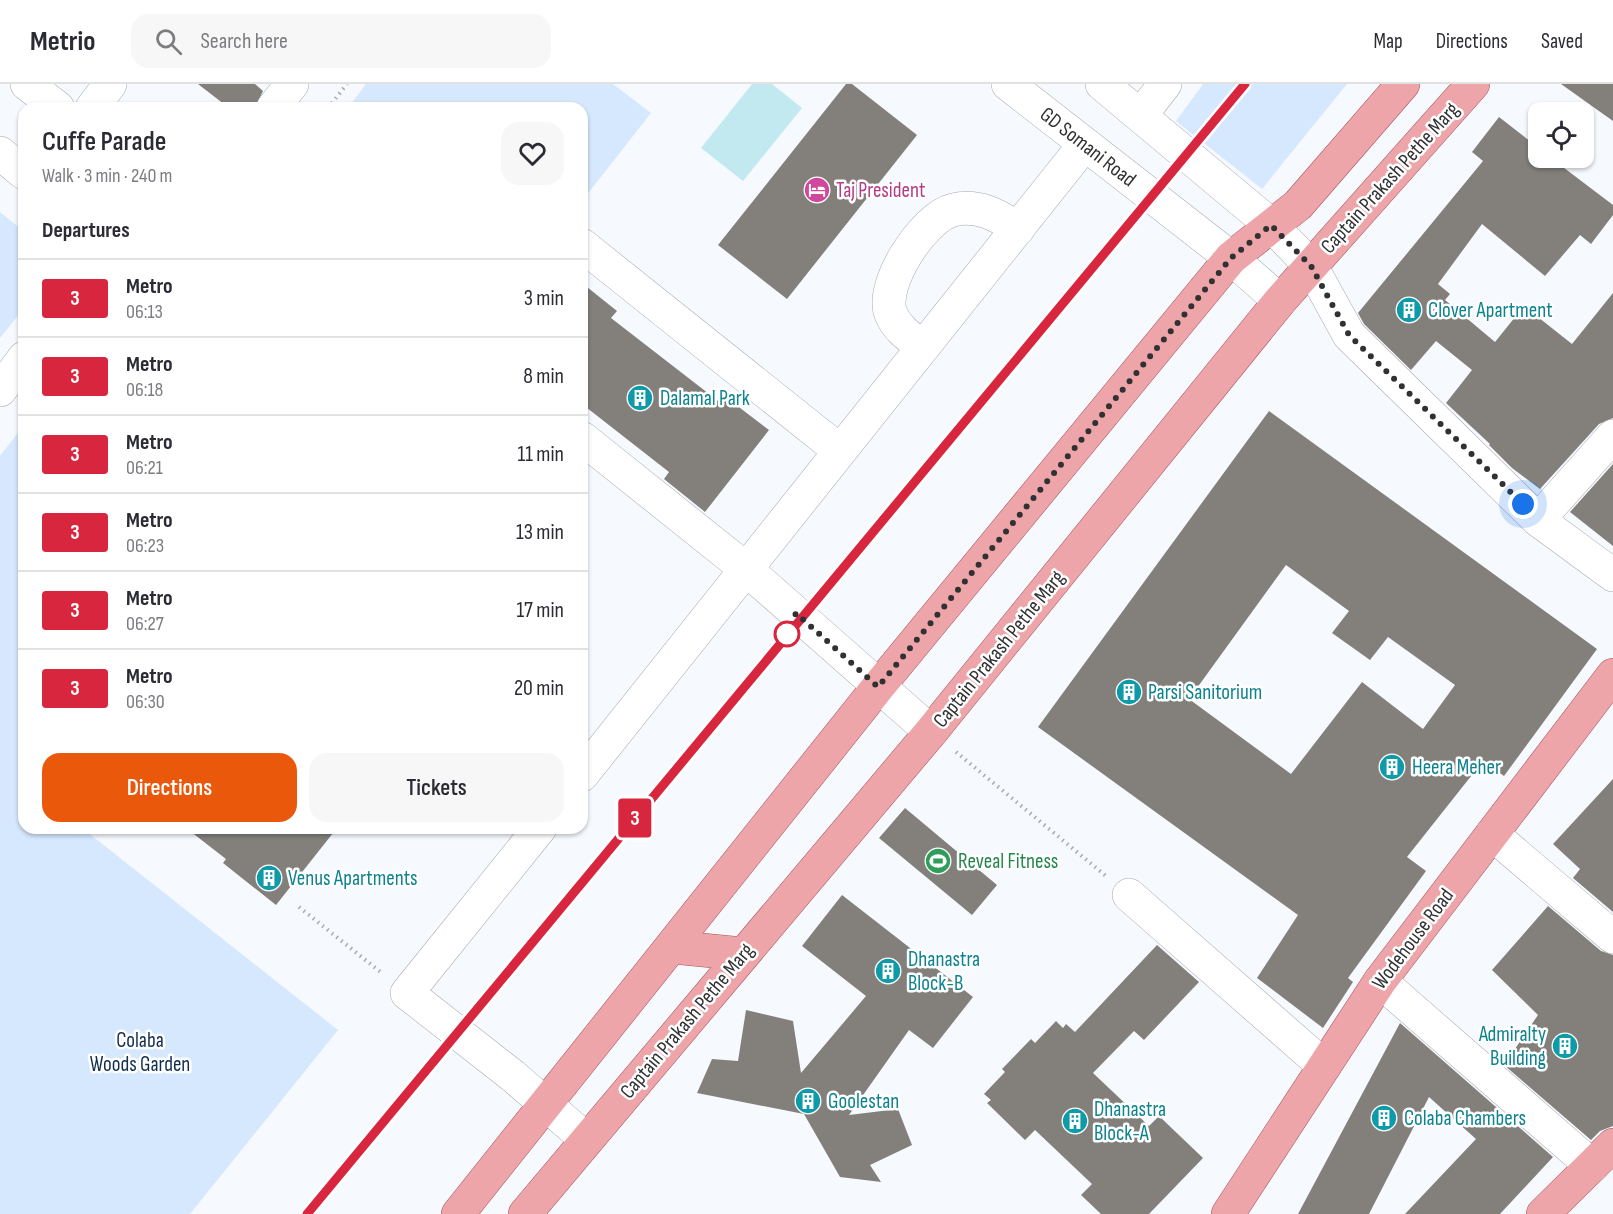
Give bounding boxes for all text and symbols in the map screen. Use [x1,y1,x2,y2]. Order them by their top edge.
search box [131,14,551,68]
text: Metrio [30,25,95,58]
icon: search [152,25,185,58]
text: Search here [200,28,288,55]
text: Map [1373,29,1403,54]
text: Directions [1436,29,1508,54]
text: Saved [1541,29,1583,54]
street label: Captain Prakash Pethe Marg [1316,97,1464,259]
street label: GD Somani Road [1035,102,1141,192]
map controls [1528,102,1594,168]
button: locate [1528,102,1594,168]
button: heart [501,122,564,185]
text: Cuffe Parade [42,125,166,158]
text: Walk · 3 min · 240 m [42,164,172,188]
hotel icon: Taj President [802,175,832,205]
place label: Taj President [836,178,926,203]
text: Departures [42,217,130,244]
text: Metro [126,273,173,300]
text: 3 min [524,285,564,312]
text: 3 [70,286,80,311]
building icon: Clover Apartment [1394,295,1424,325]
place label: Clover Apartment [1428,298,1553,323]
text: 06:13 [126,300,163,324]
text: Metro [126,351,173,378]
text: 8 min [523,363,564,390]
text: 3 [70,364,80,389]
text: 06:18 [126,378,163,402]
building icon: Dalamal Park [625,383,655,413]
place label: Dalamal Park [660,386,750,411]
text: Metro [126,429,173,456]
text: 11 min [517,441,564,468]
text: 3 [70,442,80,467]
text: 06:21 [126,456,163,480]
your location [1508,489,1538,519]
text: Metro [126,507,173,534]
text: 13 min [516,519,564,546]
text: 3 [70,520,80,545]
text: 06:23 [126,534,164,558]
street label: Captain Prakash Pethe Marg [928,565,1070,733]
text: Metro [126,585,173,612]
text: 17 min [516,597,564,624]
text: 3 [70,598,80,623]
text: 06:27 [126,612,164,636]
unlabelled marker [774,621,800,647]
text: Metro [126,663,173,690]
text: 20 min [514,675,564,702]
text: 3 [70,676,80,701]
building icon: Parsi Sanitorium [1114,677,1144,707]
place label: Parsi Sanitorium [1148,680,1262,705]
text: 06:30 [126,690,165,714]
building icon: Heera Meher [1377,752,1407,782]
button: Directions [42,753,297,822]
button: Tickets [309,753,564,822]
place label: Heera Meher [1412,755,1501,780]
line badge: 3 [616,798,654,838]
text: 3 [630,806,640,831]
sports icon: Reveal Fitness [923,846,953,876]
place label: Reveal Fitness [958,849,1058,874]
building icon: Venus Apartments [254,863,284,893]
place label: Venus Apartments [288,866,418,891]
street label: Wodehouse Road [1367,884,1459,994]
street label: Captain Prakash Pethe Marg [615,938,759,1104]
place label: Dhanastra Block-B [908,947,980,996]
building icon: Dhanastra Block-B [873,956,903,986]
place label: Admiralty Building [1478,1022,1546,1071]
park label: Colaba Woods Garden [90,1028,190,1077]
building icon: Admiralty Building [1550,1031,1580,1061]
building icon: Goolestan [793,1086,823,1116]
place label: Goolestan [828,1089,899,1114]
place label: Dhanastra Block-A [1094,1097,1166,1146]
building icon: Colaba Chambers [1369,1103,1399,1133]
building icon: Dhanastra Block-A [1060,1106,1090,1136]
place label: Colaba Chambers [1404,1106,1526,1131]

